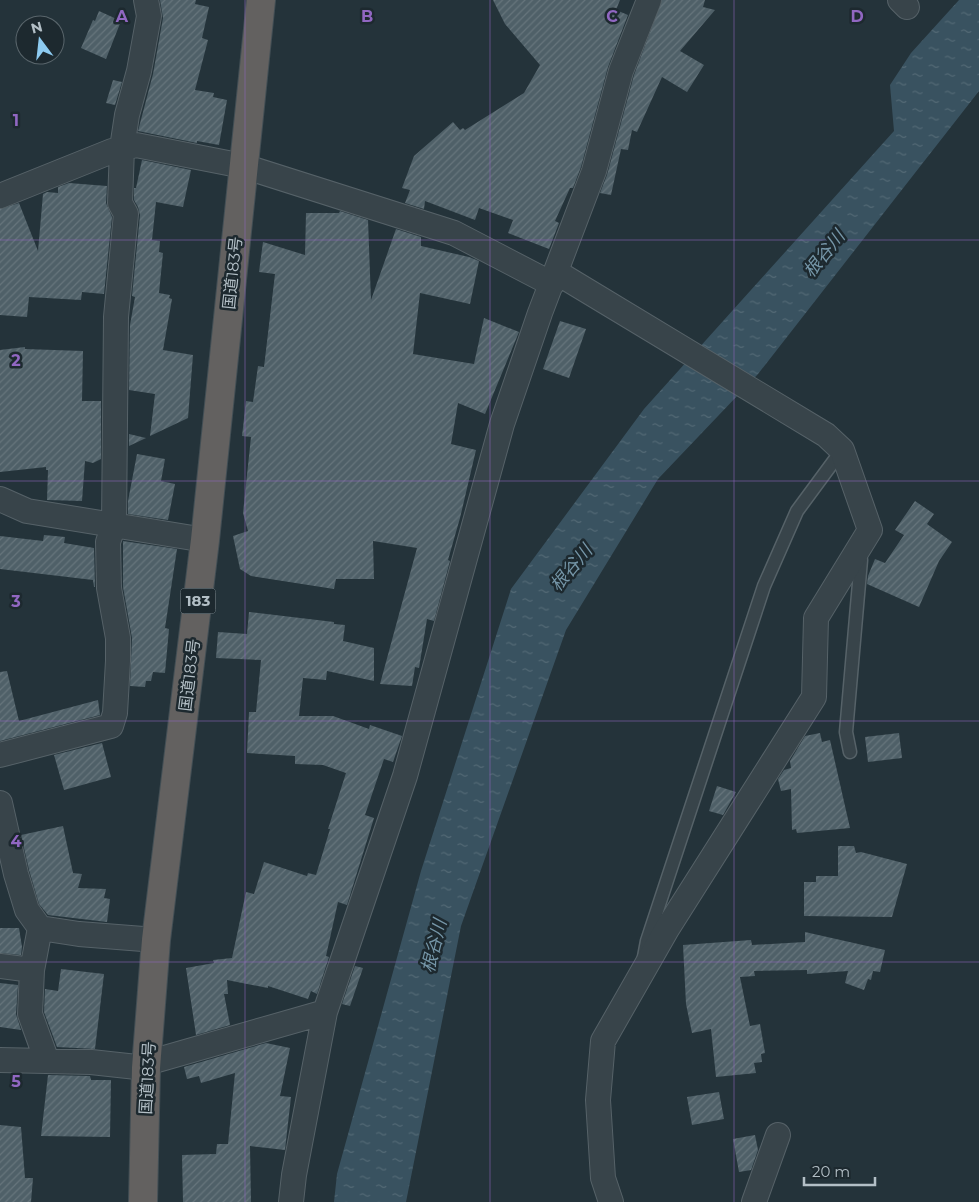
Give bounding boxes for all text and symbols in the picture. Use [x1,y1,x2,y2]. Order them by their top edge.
text: A [115,7,129,26]
text: B [361,7,373,26]
text: C [606,7,618,26]
text: D [850,7,864,26]
north arrow [15,15,65,65]
text: N [29,17,44,38]
text: 1 [13,111,19,130]
water label: 根谷川 [798,225,851,282]
street label: 国道183号 [219,236,246,310]
text: 2 [11,351,21,370]
water label: 根谷川 [545,539,598,596]
road number: 183 [180,588,216,614]
text: 3 [10,592,21,611]
street label: 国道183号 [176,638,203,712]
text: 4 [10,832,22,851]
water label: 根谷川 [417,915,452,975]
street label: 国道183号 [136,1041,159,1115]
text: 5 [11,1072,21,1091]
scale bar [804,1154,875,1186]
text: 20 m [812,1162,850,1181]

